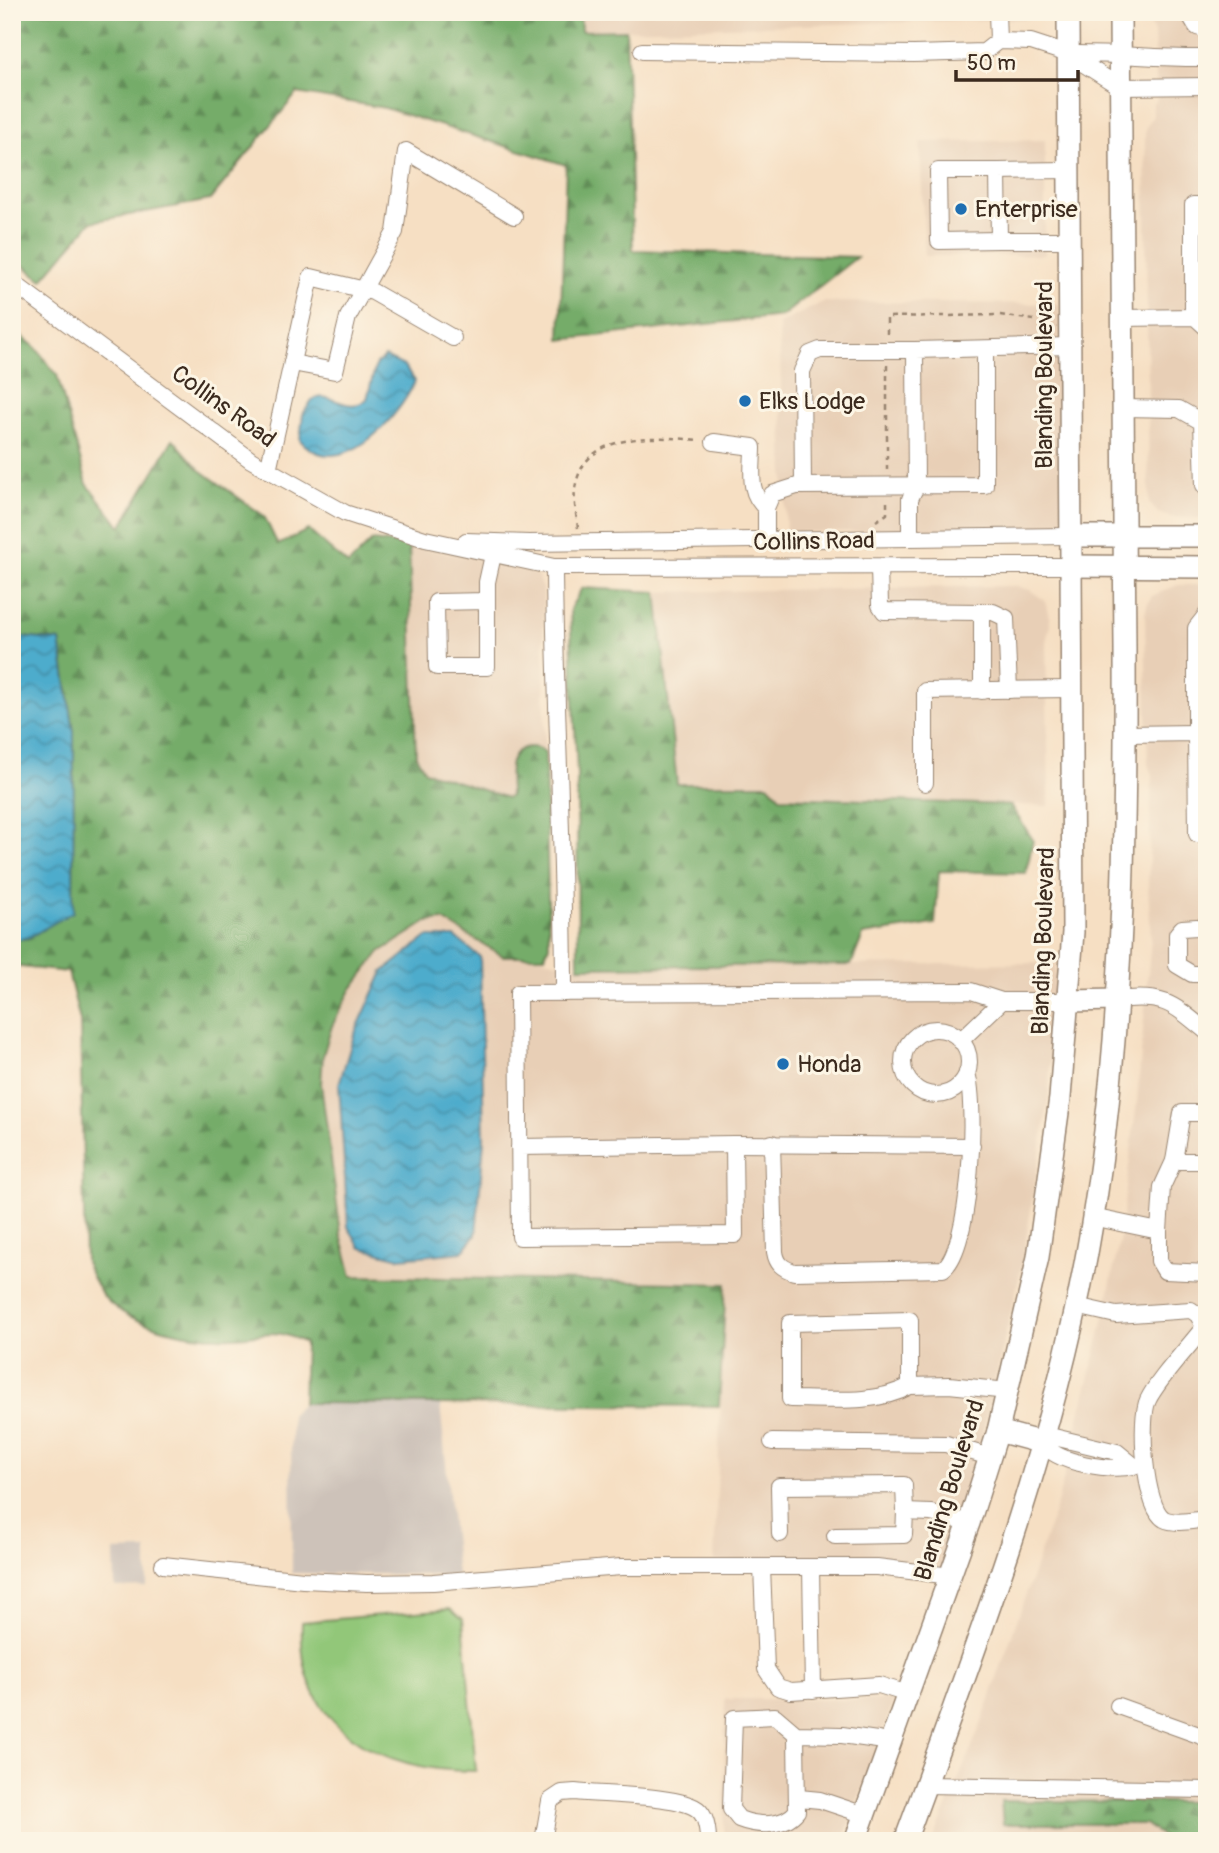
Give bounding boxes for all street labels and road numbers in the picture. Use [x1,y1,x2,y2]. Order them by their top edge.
street label: Blanding Boulevard [1030,281,1059,469]
street label: Collins Road [166,359,282,454]
street label: Collins Road [753,526,875,557]
street label: Blanding Boulevard [1026,847,1061,1035]
street label: Blanding Boulevard [908,1396,991,1584]

